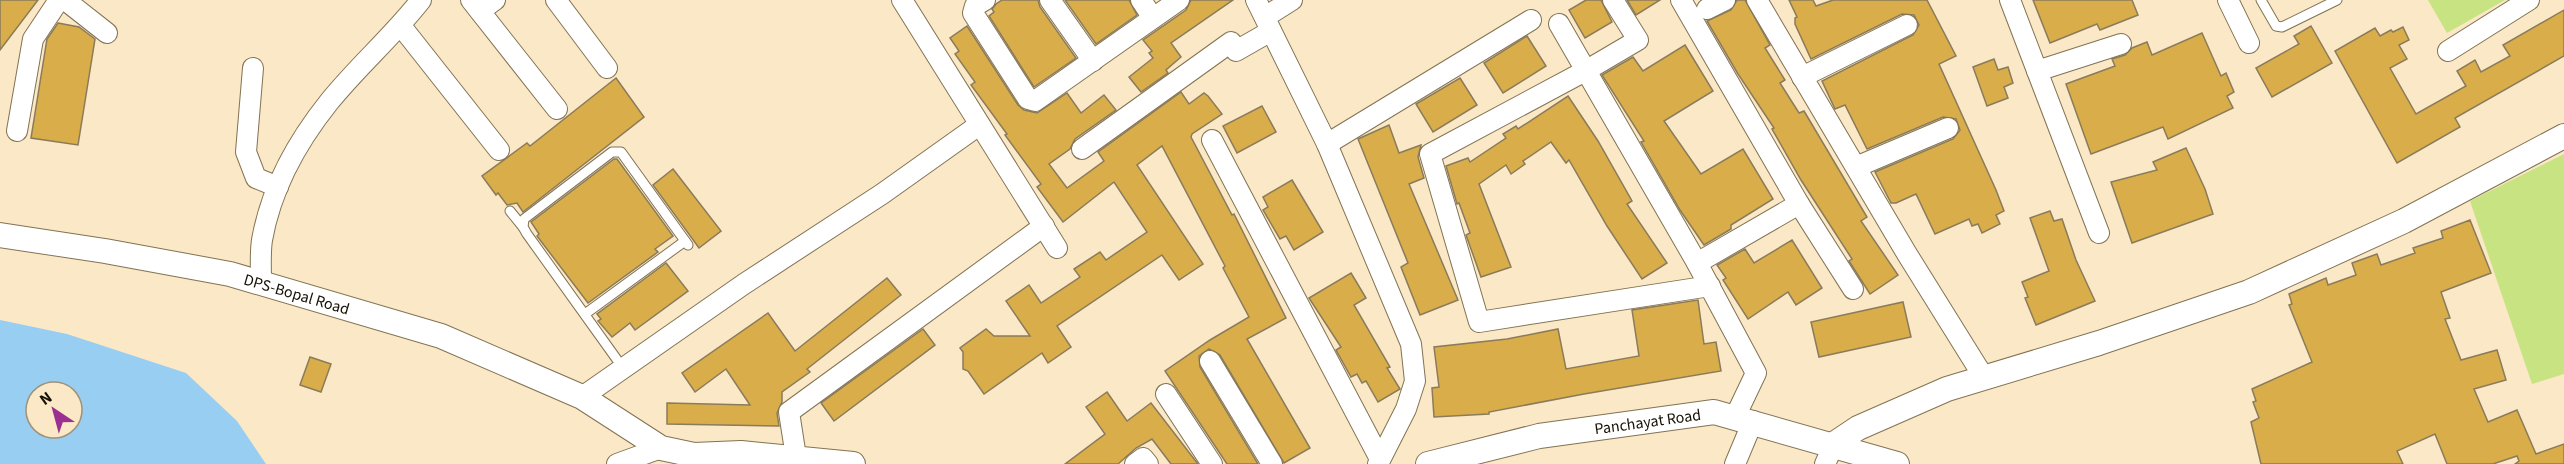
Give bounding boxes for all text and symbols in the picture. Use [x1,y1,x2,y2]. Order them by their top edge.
street label: DPS-Bopal Road [241,269,352,321]
north arrow [24,380,84,440]
text: N [35,387,57,411]
street label: Panchayat Road [1593,404,1702,440]

